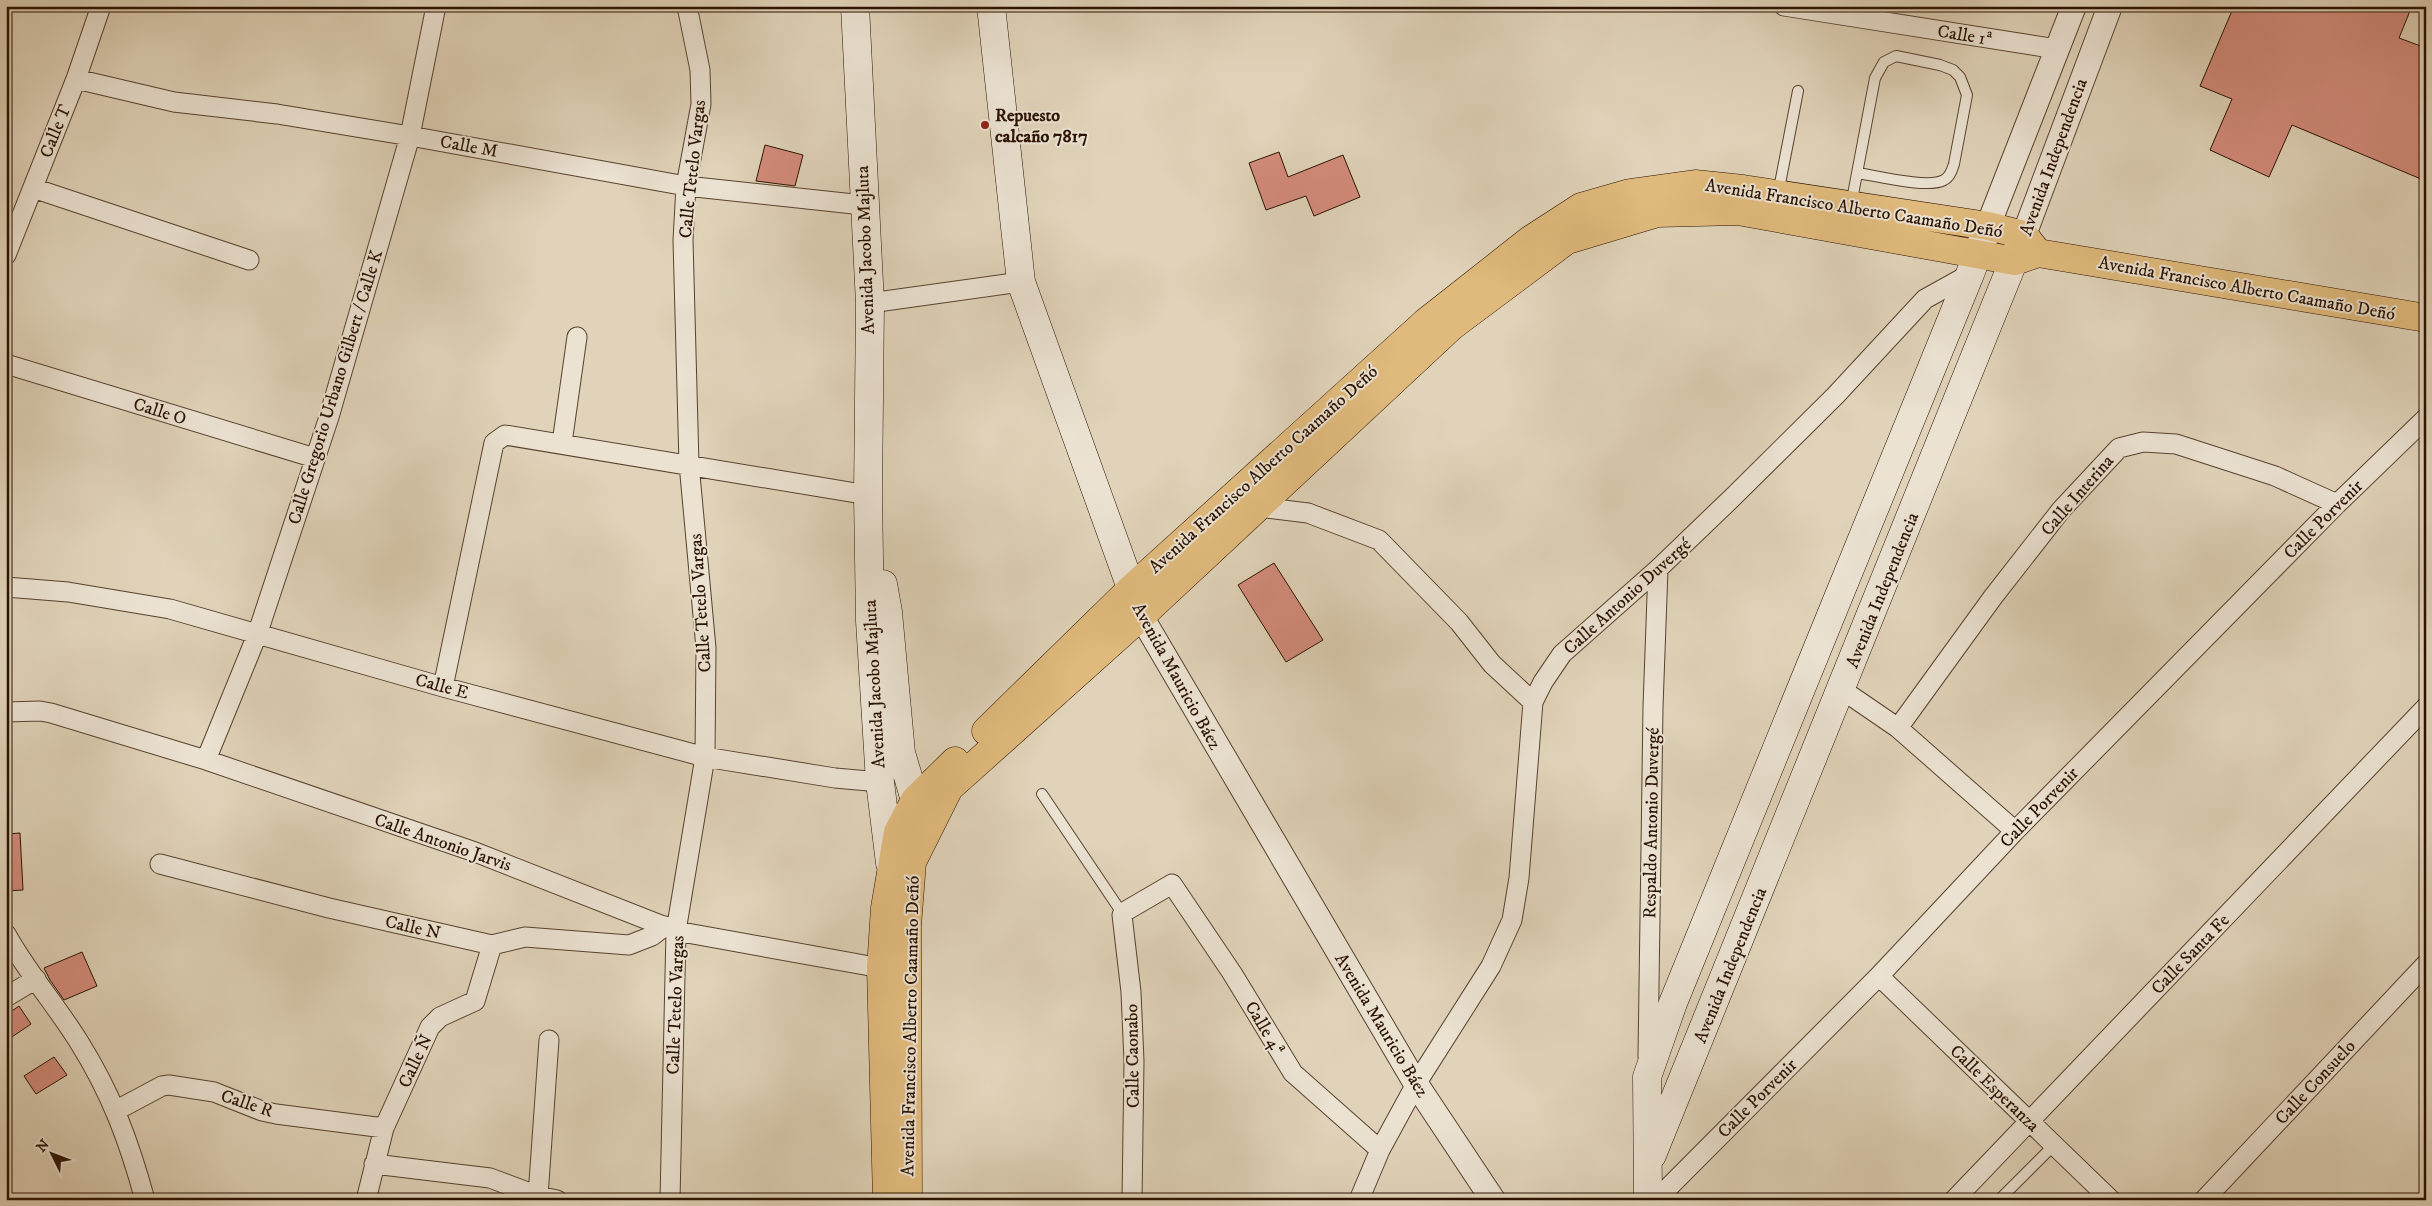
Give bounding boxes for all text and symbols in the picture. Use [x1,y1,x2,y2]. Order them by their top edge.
street label: Calle 1ª [1936,21,1994,51]
street label: Avenida Independencia [2015,75,2093,239]
street label: Calle Tetelo Vargas [675,99,711,239]
street label: Calle T [35,101,77,161]
place label: Repuesto calcaño 7817 [995,105,1088,148]
marker: Repuesto calcaño 7817 [979,119,991,131]
street label: Calle M [438,131,499,163]
street label: Avenida Jacobo Majluta [852,165,880,335]
street label: Avenida Francisco Alberto Caamaño Deñó [1704,175,2004,243]
street label: Calle Gregorio Urbano Gilbert / Calle K [284,247,388,527]
street label: Avenida Francisco Alberto Caamaño Deñó [2097,252,2397,326]
street label: Avenida Francisco Alberto Caamaño Deñó [1145,361,1383,579]
street label: Calle O [130,393,189,430]
street label: Calle Interina [2037,450,2119,541]
street label: Calle Porvenir [2279,475,2368,564]
street label: Avenida Independencia [1842,509,1924,671]
street label: Calle Tetelo Vargas [685,533,717,673]
street label: Calle Antonio Duvergé [1559,533,1696,660]
street label: Avenida Jacobo Majluta [860,599,890,769]
street label: Avenida Mauricio Báez [1127,599,1226,754]
street label: Calle E [413,669,471,705]
street label: Respaldo Antonio Duvergé [1639,727,1665,919]
street label: Calle Porvenir [1996,763,2084,853]
street label: Calle Antonio Jarvis [371,809,514,877]
street label: Avenida Francisco Alberto Caamaño Deñó [897,875,925,1177]
street label: Avenida Independencia [1690,884,1772,1046]
street label: Calle Santa Fe [2147,910,2235,1000]
street label: Calle N [383,911,443,945]
street label: Calle Tetelo Vargas [663,935,689,1075]
street label: Avenida Mauricio Báez [1329,949,1433,1102]
street label: Calle 4ª [1240,998,1289,1060]
street label: Calle Caonabo [1121,1003,1145,1108]
street label: Calle Ñ [393,1031,438,1092]
street label: Calle Consuelo [2271,1035,2361,1130]
street label: Calle Esperanza [1945,1040,2044,1137]
street label: Calle Porvenir [1713,1054,1802,1143]
street label: Calle R [218,1085,276,1123]
north arrow [28,1128,78,1178]
text: N [33,1135,54,1156]

